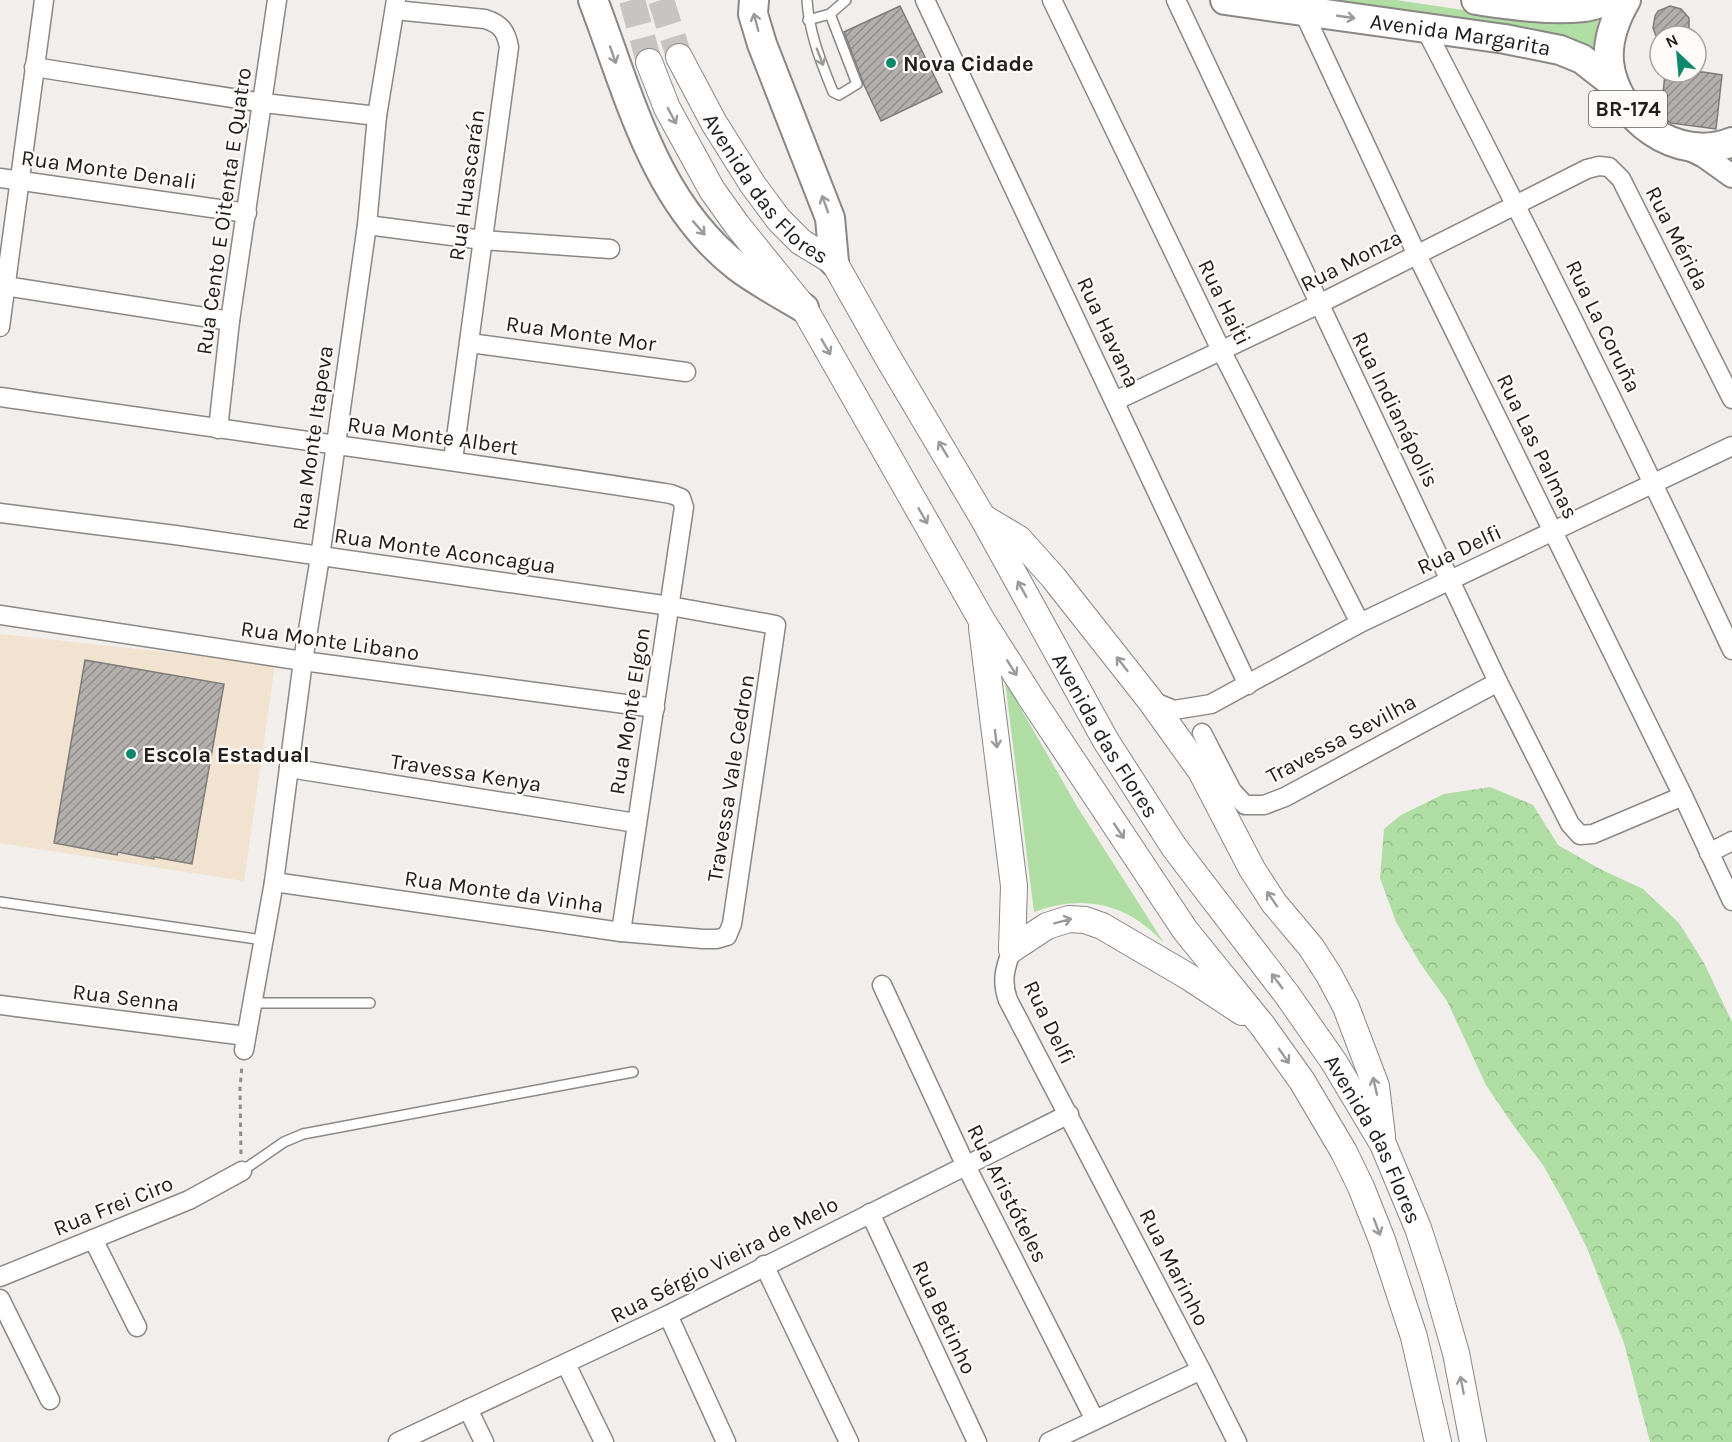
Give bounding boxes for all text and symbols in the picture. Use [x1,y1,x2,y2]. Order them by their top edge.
street label: Avenida Margarita [1368,8,1553,62]
one-way arrow [1335,12,1355,23]
one-way arrow [749,13,761,32]
north arrow [1648,24,1708,84]
text: N [1662,30,1681,52]
one-way arrow [608,45,619,64]
one-way arrow [815,47,826,66]
place label: Nova Cidade [903,51,1034,77]
marker: Nova Cidade [884,56,898,70]
street label: Rua Cento E Oitenta E Quatro [191,66,257,357]
road number: BR-174 [1589,91,1667,127]
one-way arrow [666,107,678,124]
street label: Rua Huascarán [443,108,490,263]
street label: Avenida das Flores [697,109,833,270]
street label: Rua Monte Denali [20,145,198,195]
street label: Rua Mérida [1640,182,1715,295]
one-way arrow [818,195,829,214]
one-way arrow [693,220,706,236]
street label: Rua Monza [1296,224,1407,298]
street label: Rua Haiti [1192,255,1256,350]
street label: Rua La Coruña [1560,256,1646,397]
street label: Rua Havana [1071,273,1145,392]
street label: Rua Monte Mor [504,311,658,357]
street label: Rua Indianápolis [1346,327,1444,491]
one-way arrow [820,338,832,355]
street label: Rua Monte Itapeva [287,344,339,532]
street label: Rua Las Palmas [1491,370,1583,523]
street label: Rua Monte Albert [346,411,520,461]
one-way arrow [936,441,948,458]
one-way arrow [918,507,929,525]
street label: Rua Delfi [1413,519,1506,581]
street label: Rua Monte Aconcagua [332,523,557,579]
one-way arrow [1016,581,1028,598]
street label: Rua Monte Libano [239,616,421,666]
street label: Rua Monte Elgon [604,626,656,797]
street label: Avenida das Flores [1046,649,1164,823]
one-way arrow [1116,657,1129,673]
one-way arrow [1007,659,1019,676]
street label: Travessa Vale Cedron [702,673,760,884]
street label: Travessa Sevilha [1262,688,1421,789]
one-way arrow [991,729,1002,749]
place label: Escola Estadual [143,742,310,768]
marker: Escola Estadual [124,747,138,761]
street label: Travessa Kenya [388,748,543,798]
one-way arrow [1113,823,1125,839]
street label: Rua Monte da Vinha [403,865,605,919]
one-way arrow [1266,892,1278,908]
one-way arrow [1053,915,1072,927]
one-way arrow [1270,973,1283,989]
street label: Rua Delfi [1018,976,1081,1069]
street label: Rua Senna [71,979,181,1017]
one-way arrow [1278,1048,1290,1064]
street label: Avenida das Flores [1319,1050,1427,1228]
one-way arrow [1369,1077,1380,1096]
street label: Rua Aristóteles [961,1120,1053,1267]
street label: Rua Frei Ciro [50,1170,177,1242]
street label: Rua Sérgio Vieira de Melo [606,1191,843,1329]
street label: Rua Marinho [1133,1205,1215,1330]
one-way arrow [1372,1217,1383,1236]
street label: Rua Betinho [906,1256,982,1378]
one-way arrow [1456,1375,1467,1395]

